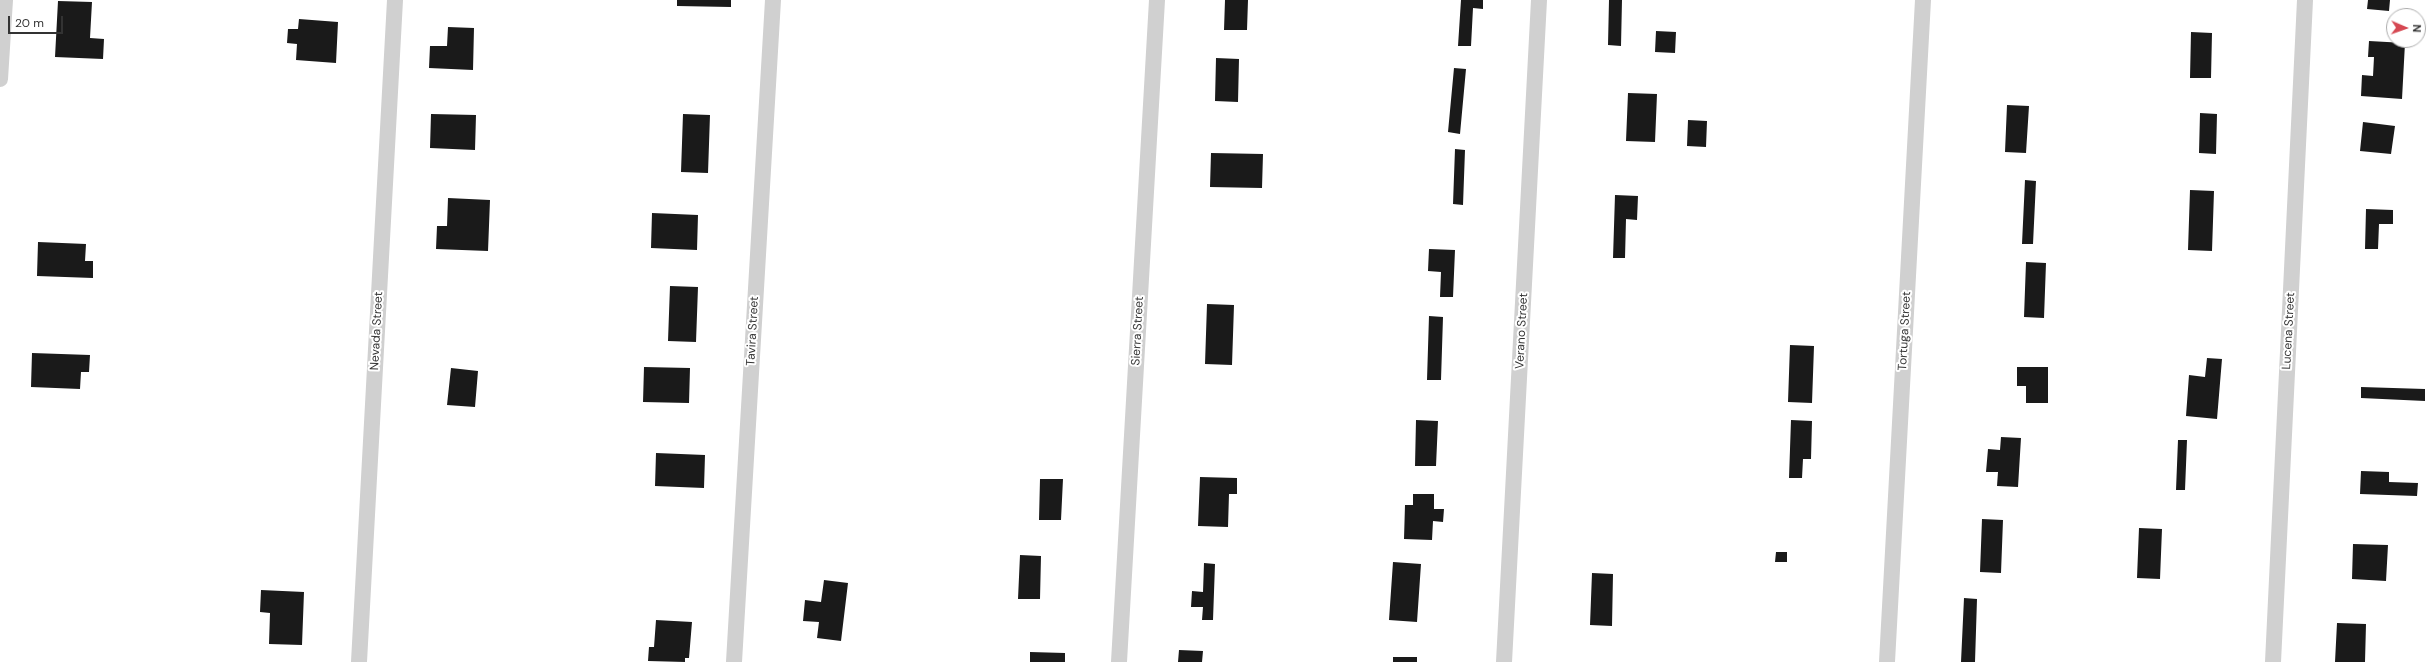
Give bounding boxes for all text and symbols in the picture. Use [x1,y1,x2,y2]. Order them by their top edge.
scale bar [10,8,65,34]
north arrow [2386,8,2426,48]
text: 20 m [15,15,44,31]
text: N [2410,24,2424,33]
street label: Nevada Street [368,291,386,371]
street label: Tortuga Street [1896,291,1914,371]
street label: Lucena Street [2280,292,2298,370]
street label: Verano Street [1513,293,1531,369]
street label: Tavira Street [744,296,762,366]
street label: Sierra Street [1129,296,1147,366]

